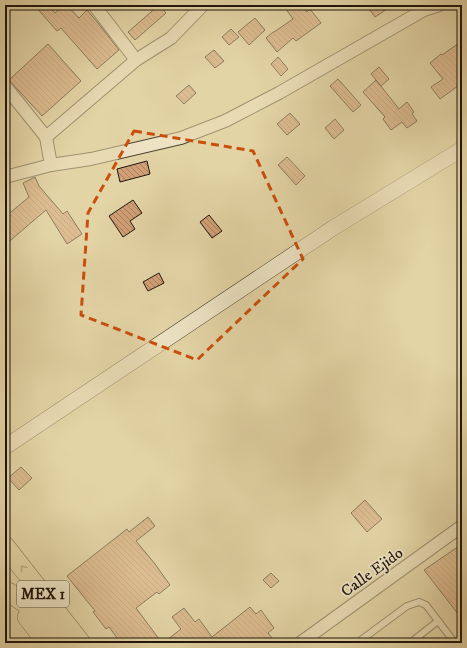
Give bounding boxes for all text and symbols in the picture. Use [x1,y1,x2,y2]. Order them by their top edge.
street label: Calle Ejido [337,543,407,601]
one-way arrow [20,566,27,573]
road number: MEX 1 [17,581,69,607]

